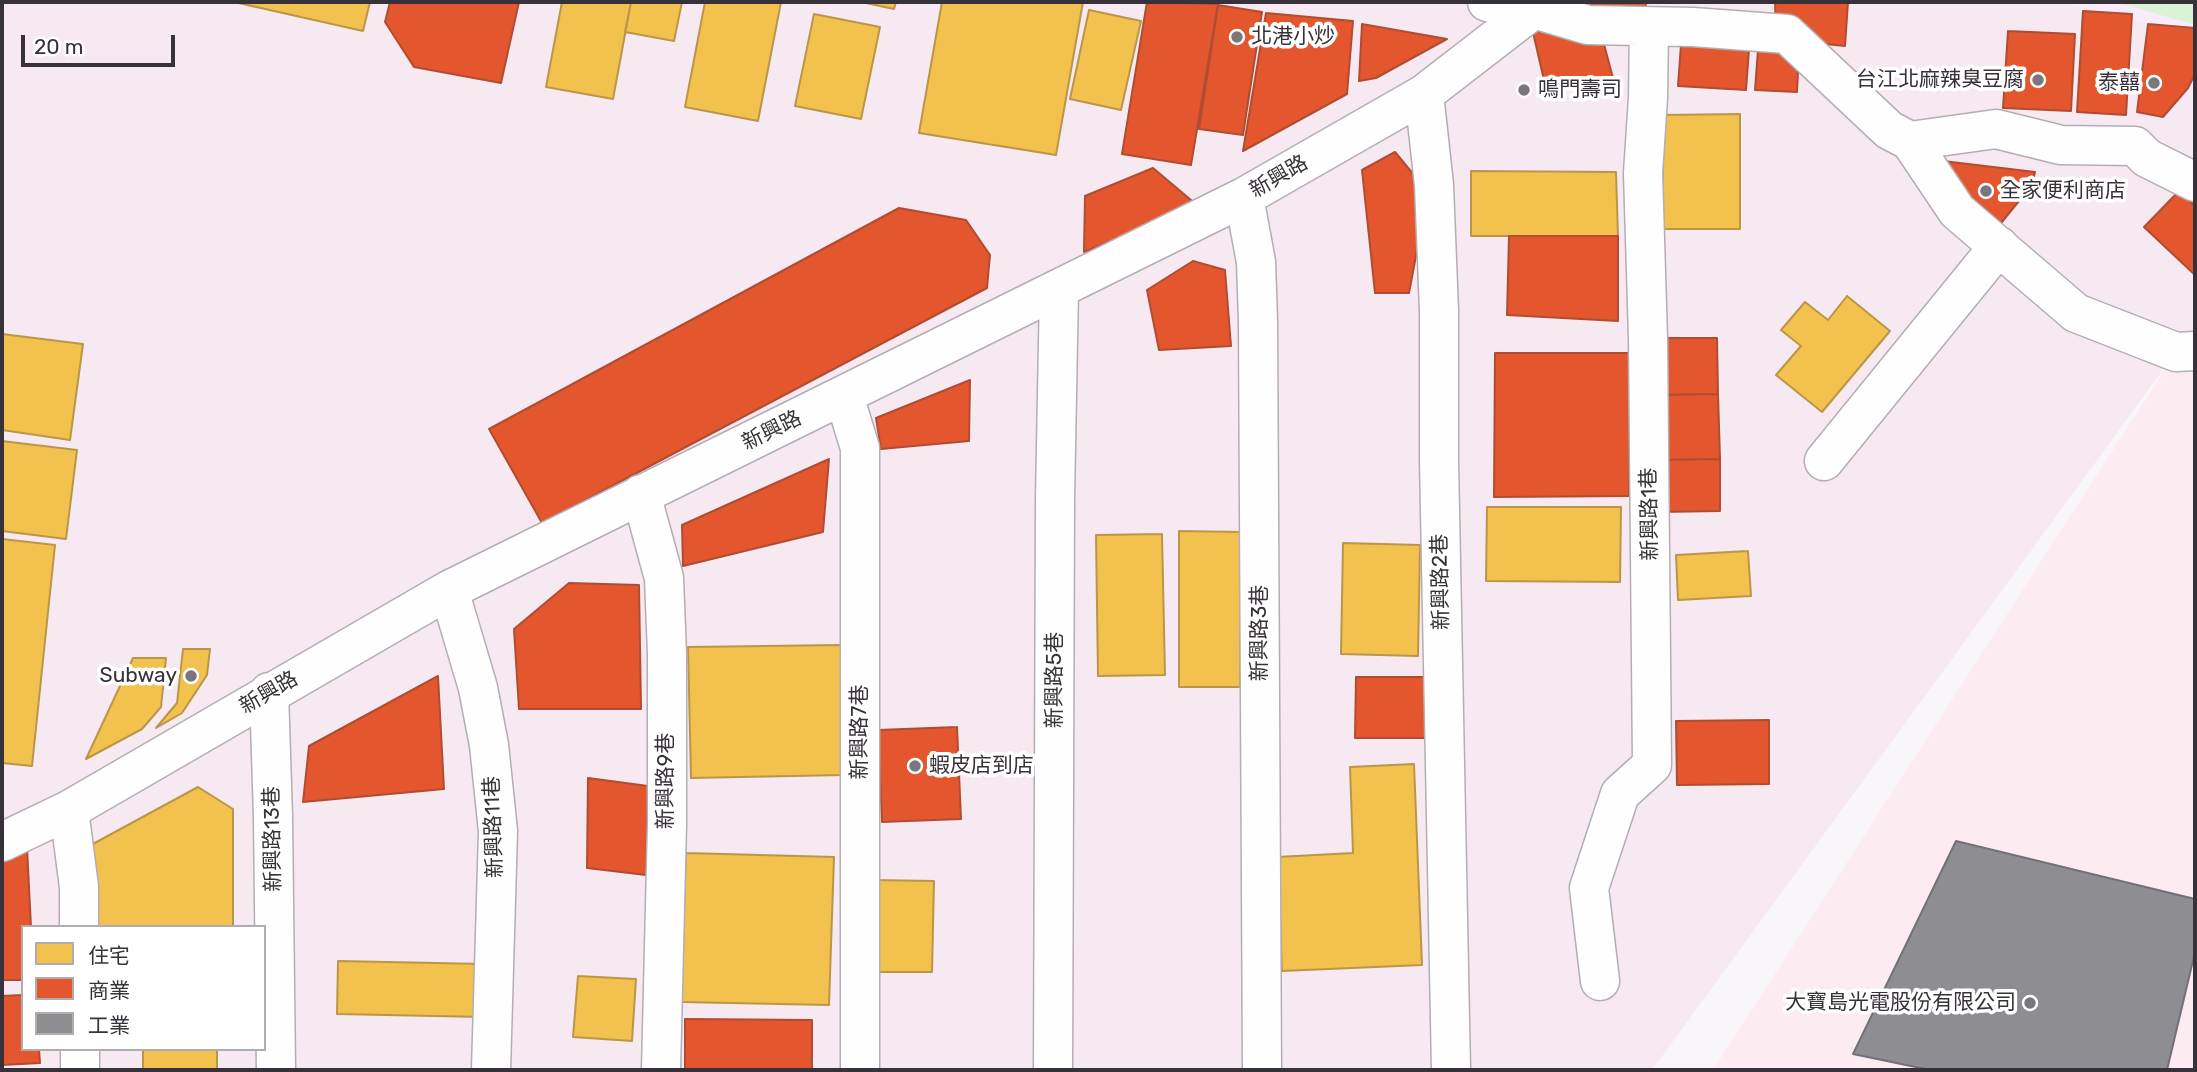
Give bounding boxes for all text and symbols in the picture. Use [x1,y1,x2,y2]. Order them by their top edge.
scale bar [24,21,178,65]
place label: 北港小炒 [1251,24,1335,50]
marker: 北港小炒 [1229,29,1245,45]
text: 20 m [34,34,83,59]
place label: 台江北麻辣臭豆腐 [1856,67,2024,93]
place label: 泰囍 [2098,70,2140,96]
marker: 台江北麻辣臭豆腐 [2030,72,2046,88]
marker: 泰囍 [2146,75,2162,91]
place label: 鳴門壽司 [1538,77,1622,103]
marker: 鳴門壽司 [1516,82,1532,98]
street label: 新興路 [1245,150,1313,204]
place label: 全家便利商店 [2000,178,2126,204]
marker: 全家便利商店 [1978,183,1994,199]
street label: 新興路 [738,406,806,456]
street label: 新興路1巷 [1637,467,1663,561]
street label: 新興路2巷 [1428,534,1454,630]
street label: 新興路3巷 [1247,585,1273,681]
street label: 新興路5巷 [1042,632,1068,728]
place label: Subway [100,663,177,689]
street label: 新興路 [235,666,303,720]
marker: Subway [183,668,199,684]
street label: 新興路7巷 [847,685,873,779]
street label: 新興路9巷 [653,733,679,829]
place label: 蝦皮店到店 [929,753,1034,779]
marker: 蝦皮店到店 [907,758,923,774]
street label: 新興路11巷 [480,776,508,878]
street label: 新興路13巷 [259,786,287,892]
legend [21,925,266,1051]
text: 住宅 [88,943,130,968]
text: 商業 [88,978,130,1003]
place label: 大寶島光電股份有限公司 [1785,990,2016,1016]
marker: 大寶島光電股份有限公司 [2022,995,2038,1011]
text: 工業 [88,1013,130,1038]

